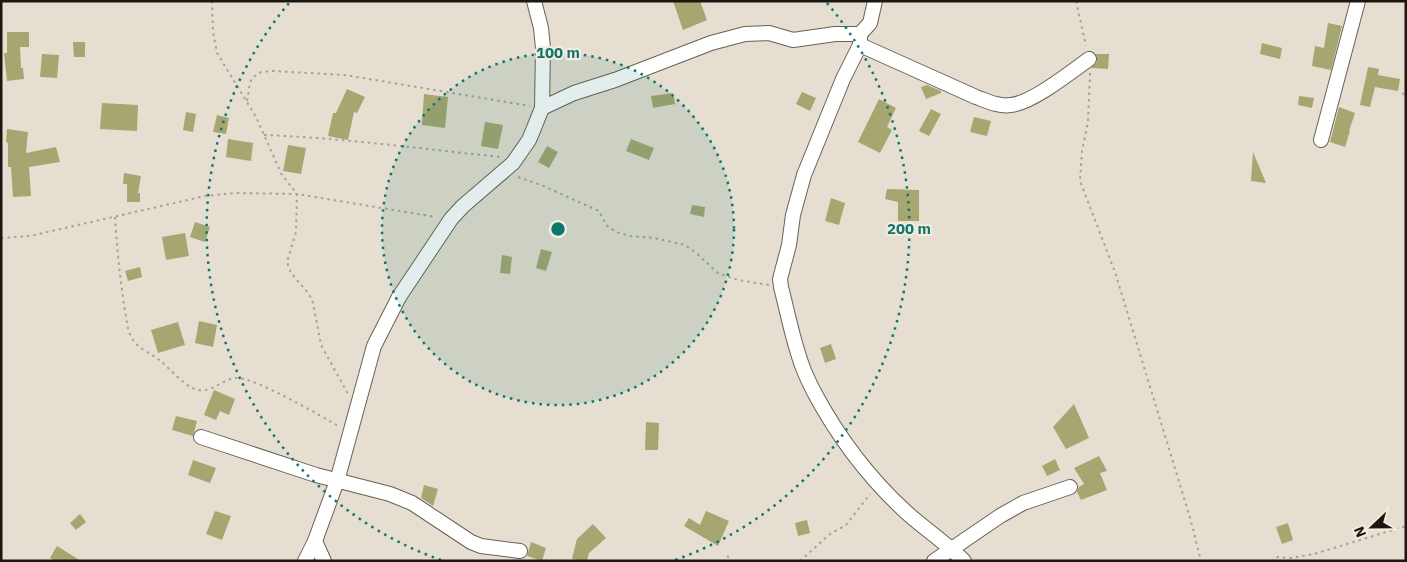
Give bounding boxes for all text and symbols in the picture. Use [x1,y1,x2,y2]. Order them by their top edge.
text: 100 m [536,43,580,62]
text: 200 m [887,219,931,238]
centre of rings [549,220,567,238]
north arrow [1347,502,1397,552]
text: N [1350,524,1370,540]

